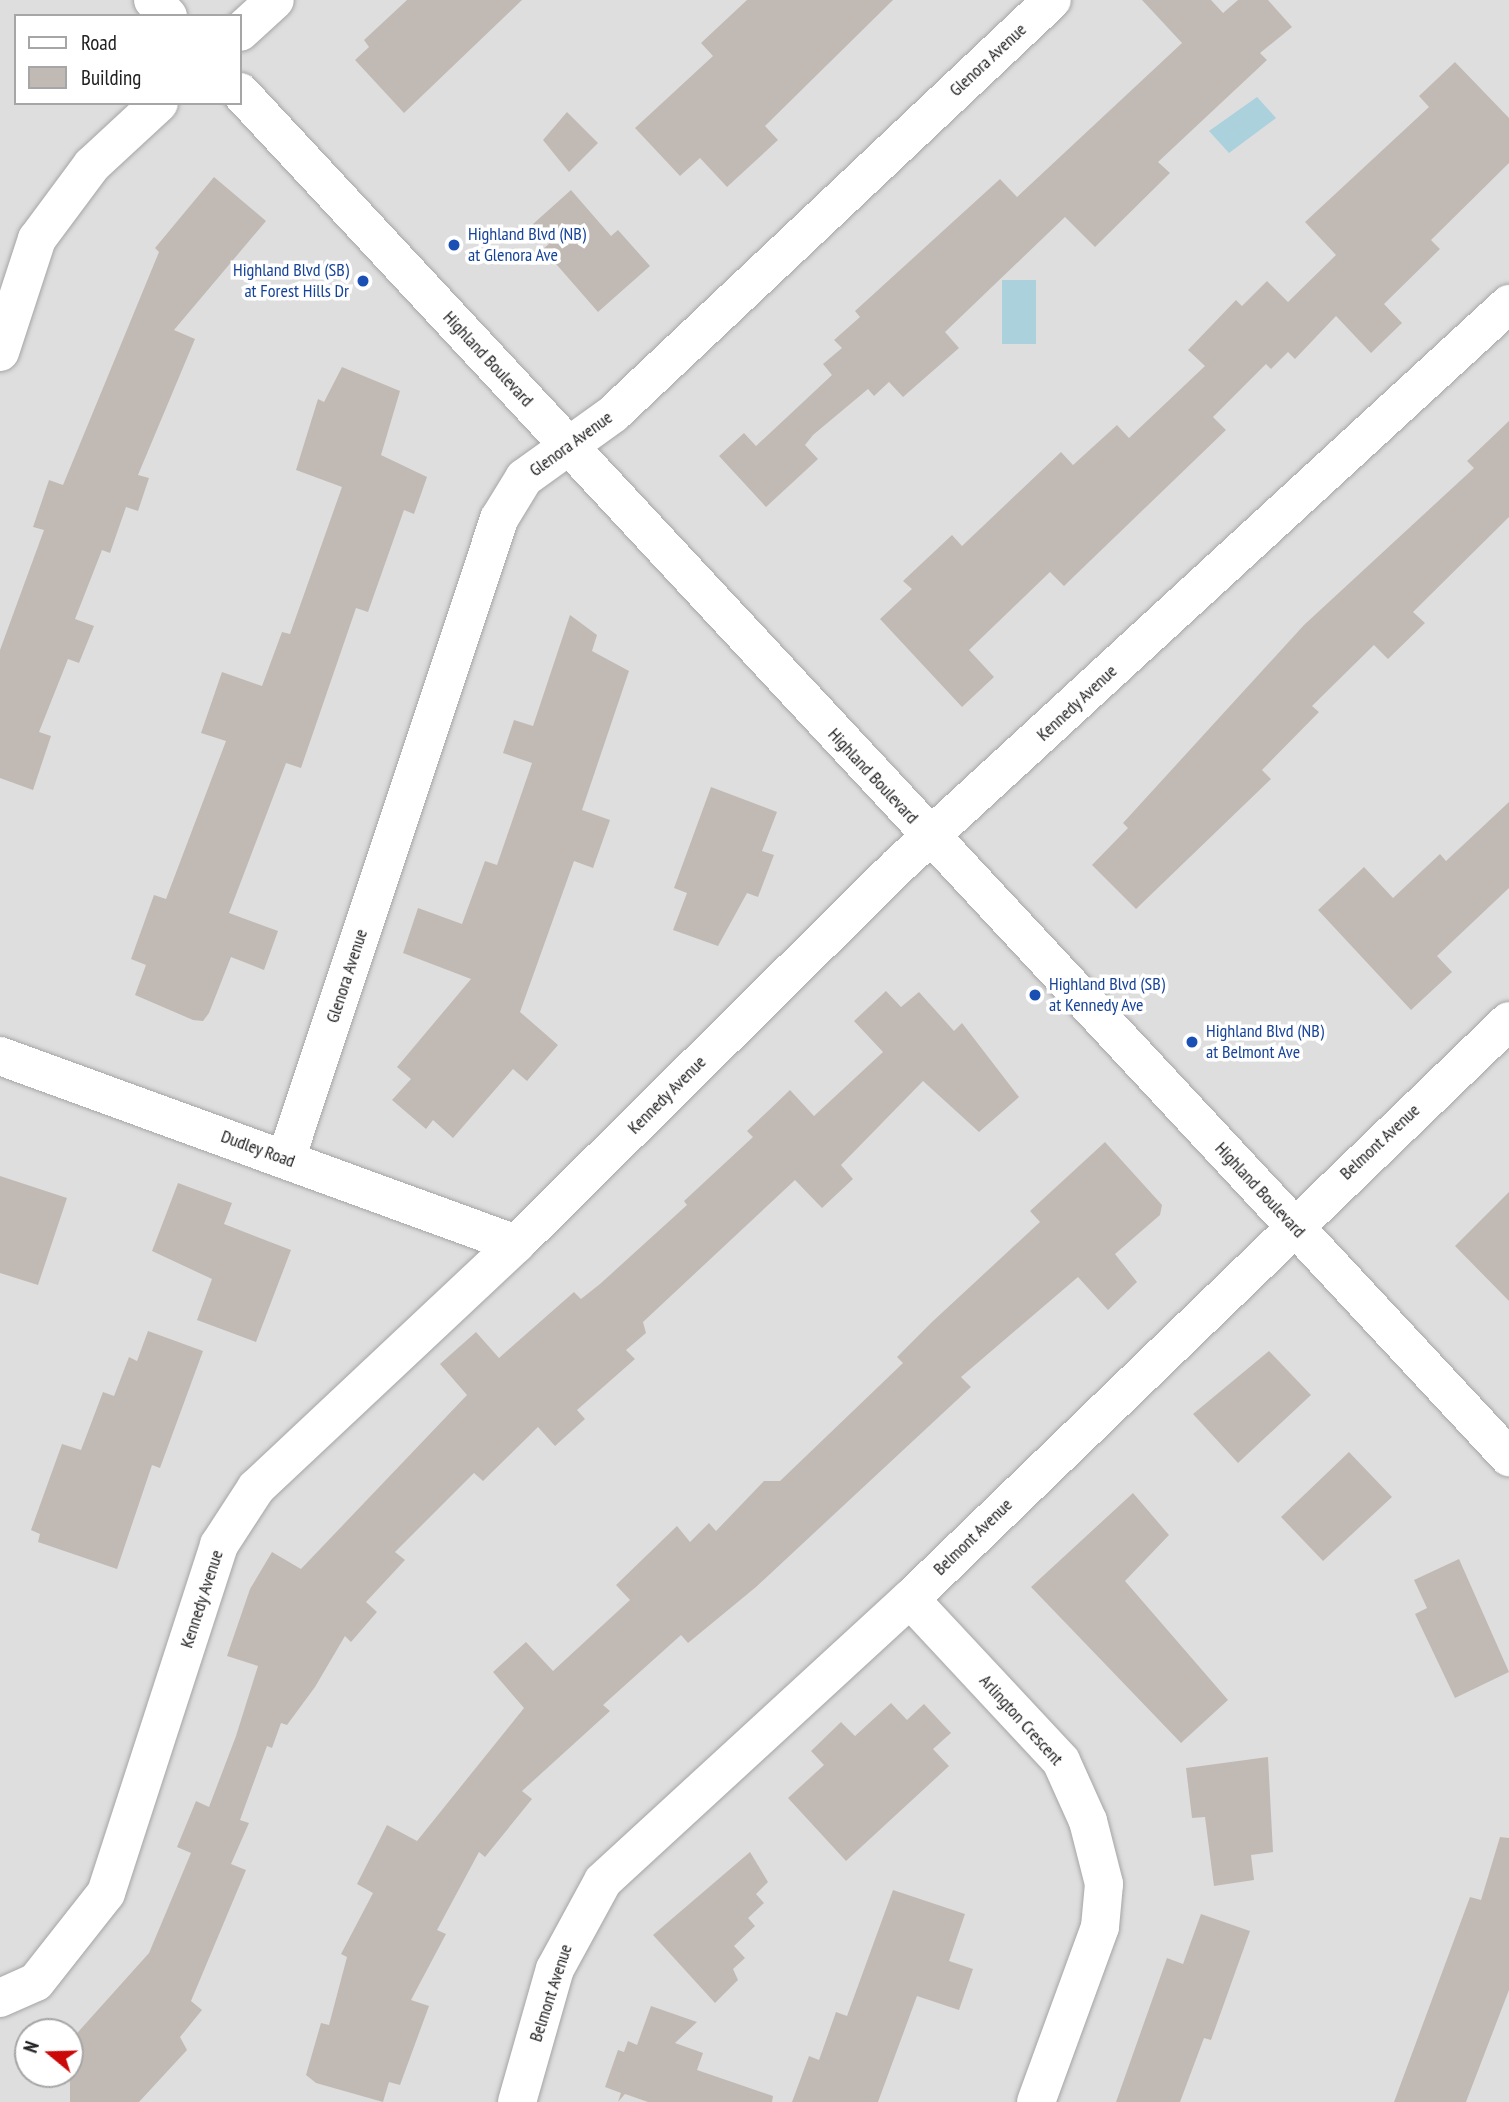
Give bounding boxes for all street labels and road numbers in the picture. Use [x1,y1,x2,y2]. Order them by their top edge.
street label: Glenora Avenue [945,19,1031,101]
street label: Highland Boulevard [438,307,538,411]
street label: Glenora Avenue [525,407,617,481]
street label: Kennedy Avenue [1032,660,1122,746]
street label: Highland Boulevard [823,724,923,828]
street label: Glenora Avenue [322,926,372,1026]
street label: Kennedy Avenue [623,1051,711,1139]
street label: Belmont Avenue [1335,1099,1425,1185]
street label: Dudley Road [218,1126,298,1172]
street label: Highland Boulevard [1210,1138,1310,1242]
street label: Belmont Avenue [929,1494,1017,1580]
street label: Kennedy Avenue [176,1547,228,1651]
street label: Arlington Crescent [975,1670,1067,1770]
street label: Belmont Avenue [525,1941,577,2045]

